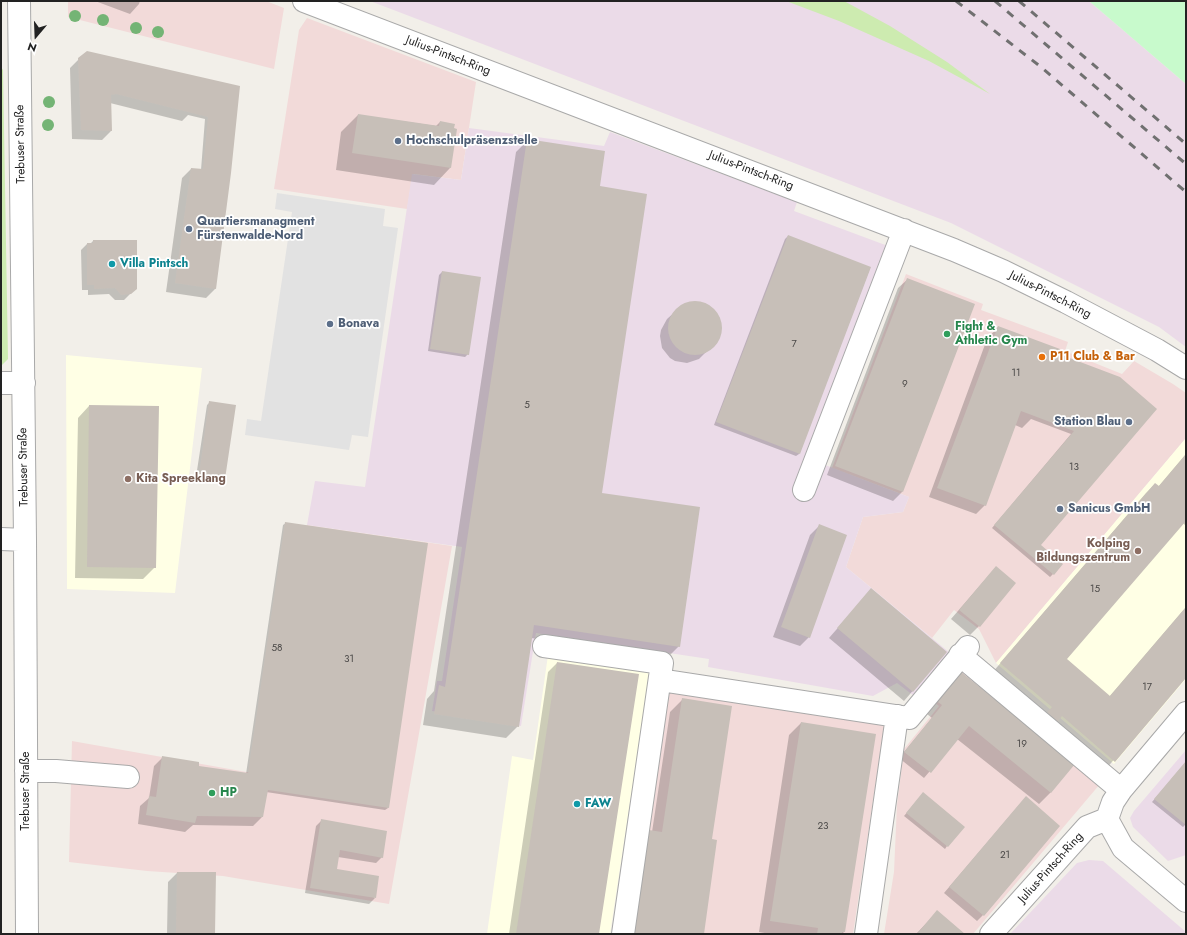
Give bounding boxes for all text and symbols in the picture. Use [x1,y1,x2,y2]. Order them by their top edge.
north arrow [16,16,56,56]
street label: Julius-Pintsch-Ring [403,33,493,79]
text: N [25,38,39,56]
street label: Trebuser Straße [13,104,29,184]
place label: Hochschulpräsenzstelle [406,134,538,148]
marker: Hochschulpräsenzstelle [393,136,403,146]
street label: Julius-Pintsch-Ring [706,148,796,194]
place label: Quartiersmanagment Fürstenwalde-Nord [197,215,314,243]
marker: Quartiersmanagment Fürstenwalde-Nord [184,224,194,234]
place label: Villa Pintsch [120,257,188,271]
marker: Villa Pintsch [107,259,117,269]
street label: Julius-Pintsch-Ring [1007,268,1093,322]
place label: Bonava [338,317,379,331]
marker: Bonava [325,319,335,329]
place label: Fight & Athletic Gym [955,320,1027,348]
marker: Fight & Athletic Gym [942,329,952,339]
house number: 7 [791,339,797,351]
place label: P11 Club & Bar [1050,350,1135,364]
marker: P11 Club & Bar [1037,352,1047,362]
house number: 11 [1012,368,1020,380]
house number: 9 [902,379,908,391]
house number: 5 [524,400,530,412]
place label: Station Blau [1054,415,1121,429]
marker: Station Blau [1124,417,1134,427]
street label: Trebuser Straße [16,427,32,507]
house number: 13 [1069,462,1079,474]
place label: Kita Spreeklang [136,472,226,486]
marker: Kita Spreeklang [123,474,133,484]
place label: Sanicus GmbH [1068,502,1151,516]
marker: Sanicus GmbH [1055,504,1065,514]
place label: Kolping Bildungszentrum [1036,537,1130,565]
marker: Kolping Bildungszentrum [1133,546,1143,556]
house number: 15 [1090,584,1100,596]
house number: 58 [271,643,283,655]
house number: 31 [344,654,354,666]
house number: 17 [1142,682,1152,694]
house number: 19 [1017,739,1027,751]
street label: Trebuser Straße [19,752,33,830]
place label: HP [220,786,237,800]
marker: HP [207,788,217,798]
place label: FAW [585,797,611,811]
marker: FAW [572,799,582,809]
house number: 23 [817,821,829,833]
street label: Julius-Pintsch-Ring [1016,830,1086,906]
house number: 21 [1000,850,1010,862]

